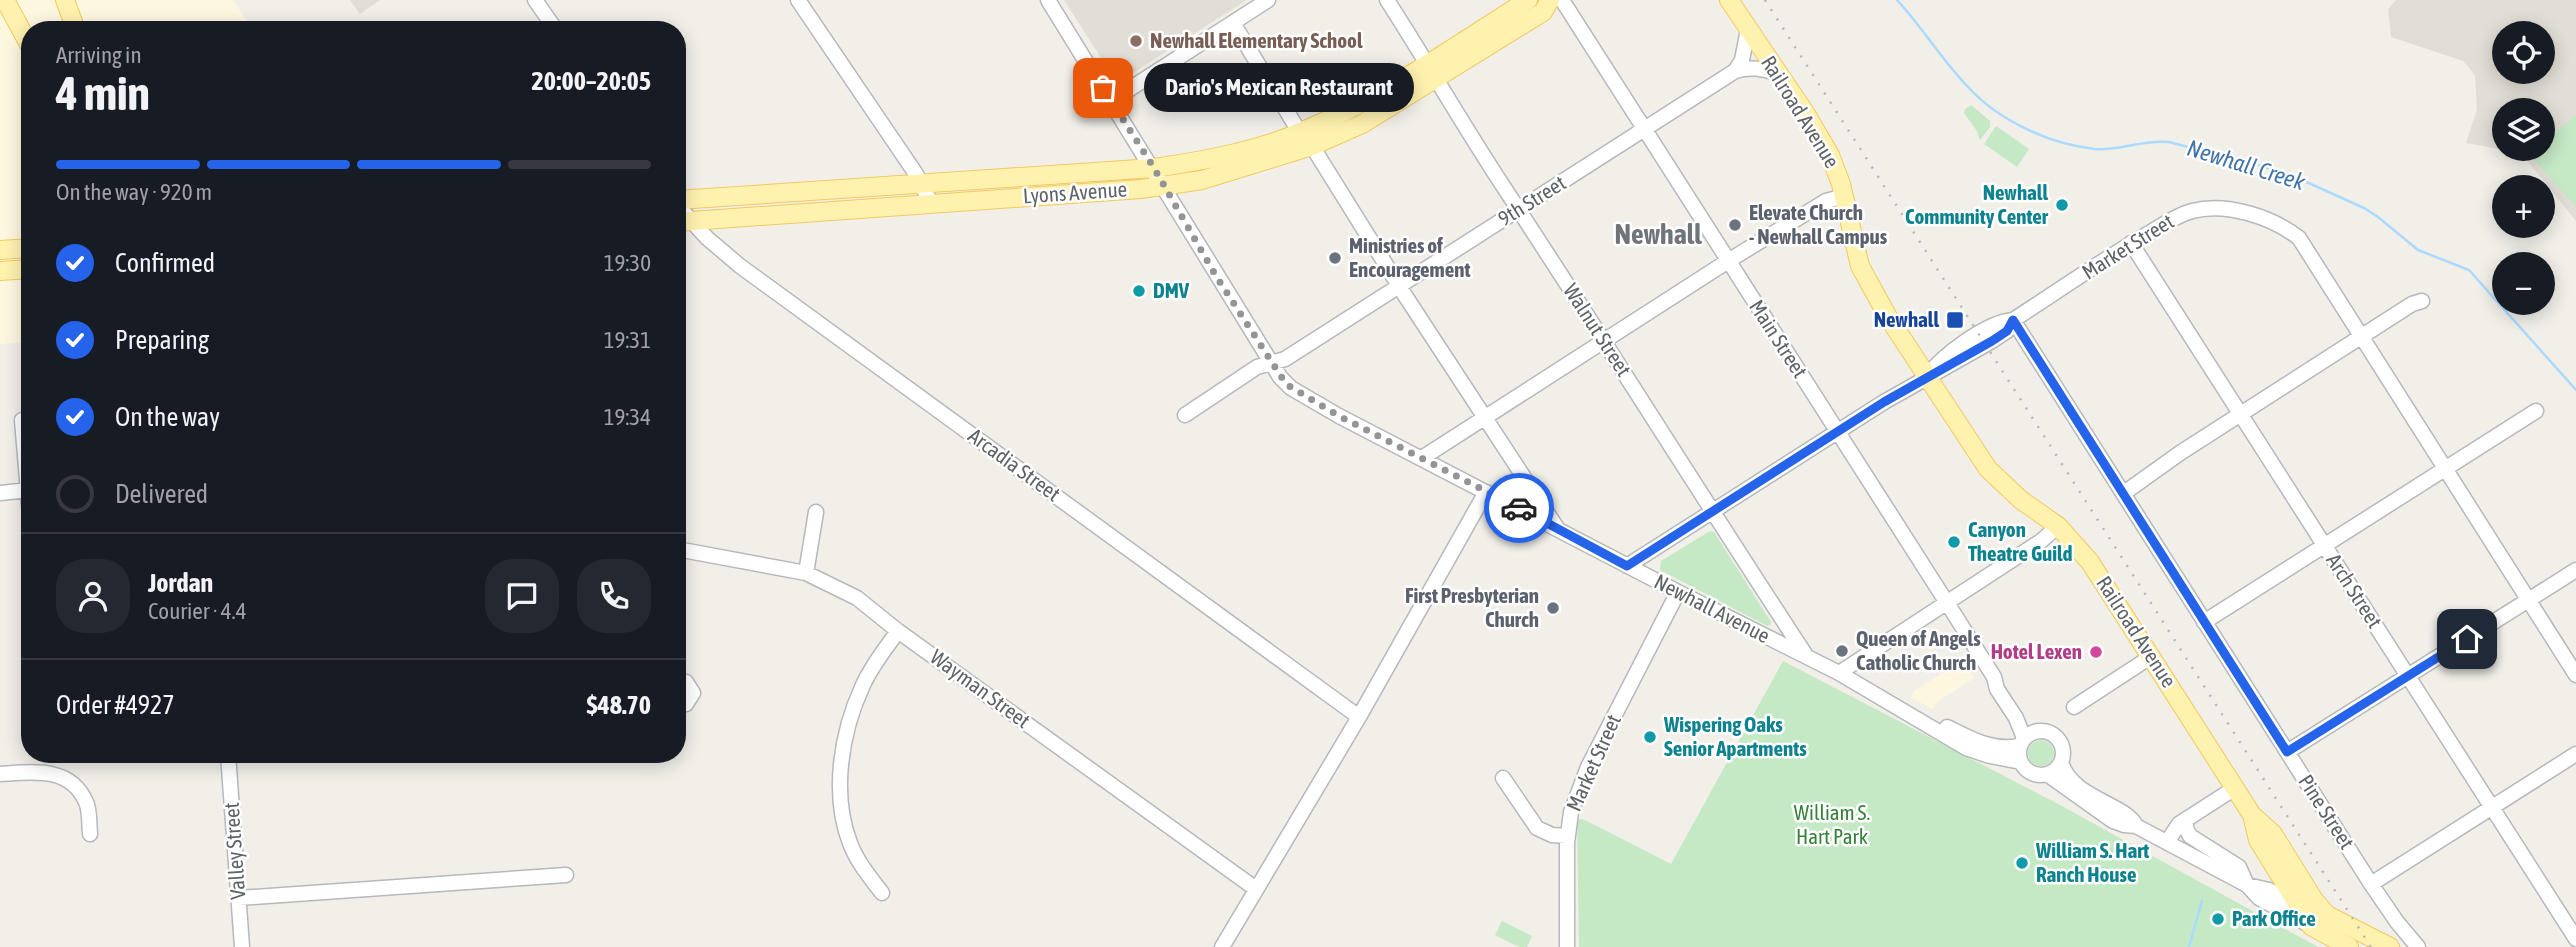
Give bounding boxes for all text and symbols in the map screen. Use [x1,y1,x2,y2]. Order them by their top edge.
map controls [2492,21,2555,315]
button: locate [2492,21,2555,84]
place label: Newhall Elementary School [1150,28,1363,52]
marker: Newhall Elementary School [1128,33,1144,49]
text: Arriving in [56,42,142,68]
street label: Railroad Avenue [1757,51,1845,172]
pin [1073,58,1133,118]
callout: Dario's Mexican Restaurant [1145,64,1414,112]
text: 20:00–20:05 [532,66,651,96]
text: 4 min [56,67,150,120]
icon: bag [1084,69,1122,107]
text: Dario's Mexican Restaurant [1165,74,1393,100]
button: layers [2492,98,2555,161]
water label: Newhall Creek [2184,135,2309,195]
street label: 9th Street [1493,170,1570,230]
button: + [2492,175,2555,238]
street label: Lyons Avenue [1022,176,1128,208]
text: On the way · 920 m [56,179,212,205]
place label: Newhall Community Center [1905,180,2049,228]
marker: Newhall Community Center [2054,197,2070,213]
place label: Elevate Church - Newhall Campus [1749,200,1888,248]
street label: Market Street [2077,209,2178,284]
marker: Elevate Church - Newhall Campus [1727,217,1743,233]
district label: Newhall [1614,218,1702,250]
place label: Ministries of Encouragement [1349,233,1471,281]
icon: check [56,244,94,282]
text: Confirmed [115,248,215,278]
text: 19:30 [604,250,651,276]
marker: Ministries of Encouragement [1327,250,1343,266]
button: − [2492,252,2555,315]
place label: DMV [1153,278,1190,302]
street label: Walnut Street [1559,279,1637,380]
marker: DMV [1131,283,1147,299]
street label: Main Street [1745,295,1813,382]
place label: Newhall [1874,307,1939,331]
marker: Newhall [1945,310,1965,330]
icon: check [56,321,94,359]
text: Preparing [115,325,209,355]
text: 19:31 [604,327,651,353]
icon: check [56,398,94,436]
text: On the way [115,402,220,432]
text: 19:34 [604,404,651,430]
street label: Arcadia Street [964,423,1065,506]
courier [1484,473,1554,543]
text: Delivered [115,479,208,509]
icon: car [1500,489,1538,527]
place label: Canyon Theatre Guild [1968,517,2072,565]
marker: Canyon Theatre Guild [1946,534,1962,550]
street label: Arch Street [2322,549,2388,632]
button: person [56,559,130,633]
button: chat [485,559,559,633]
button: phone [577,559,651,633]
text: Jordan [148,568,213,598]
street label: Newhall Avenue [1651,569,1774,647]
street label: Railroad Avenue [2092,571,2182,691]
place label: First Presbyterian Church [1405,583,1539,631]
text: Courier · 4.4 [148,598,247,624]
marker: First Presbyterian Church [1545,600,1561,616]
pin [2437,609,2497,669]
icon: home [2448,620,2486,658]
place label: Queen of Angels Catholic Church [1856,626,1981,674]
place label: Hotel Lexen [1991,639,2082,663]
marker: Queen of Angels Catholic Church [1834,643,1850,659]
street label: Wayman Street [926,644,1035,732]
marker: Hotel Lexen [2088,644,2104,660]
text: Order #4927 [56,690,175,720]
text: $48.70 [587,690,651,720]
street label: Market Street [1561,710,1625,815]
place label: Wispering Oaks Senior Apartments [1663,712,1807,760]
marker: Wispering Oaks Senior Apartments [1642,729,1658,745]
street label: Pine Street [2294,770,2360,853]
park label: William S. Hart Park [1794,800,1870,848]
street label: Valley Street [219,802,249,900]
place label: William S. Hart Ranch House [2035,838,2149,886]
marker: William S. Hart Ranch House [2014,855,2030,871]
place label: Park Office [2232,906,2316,930]
marker: Park Office [2210,911,2226,927]

